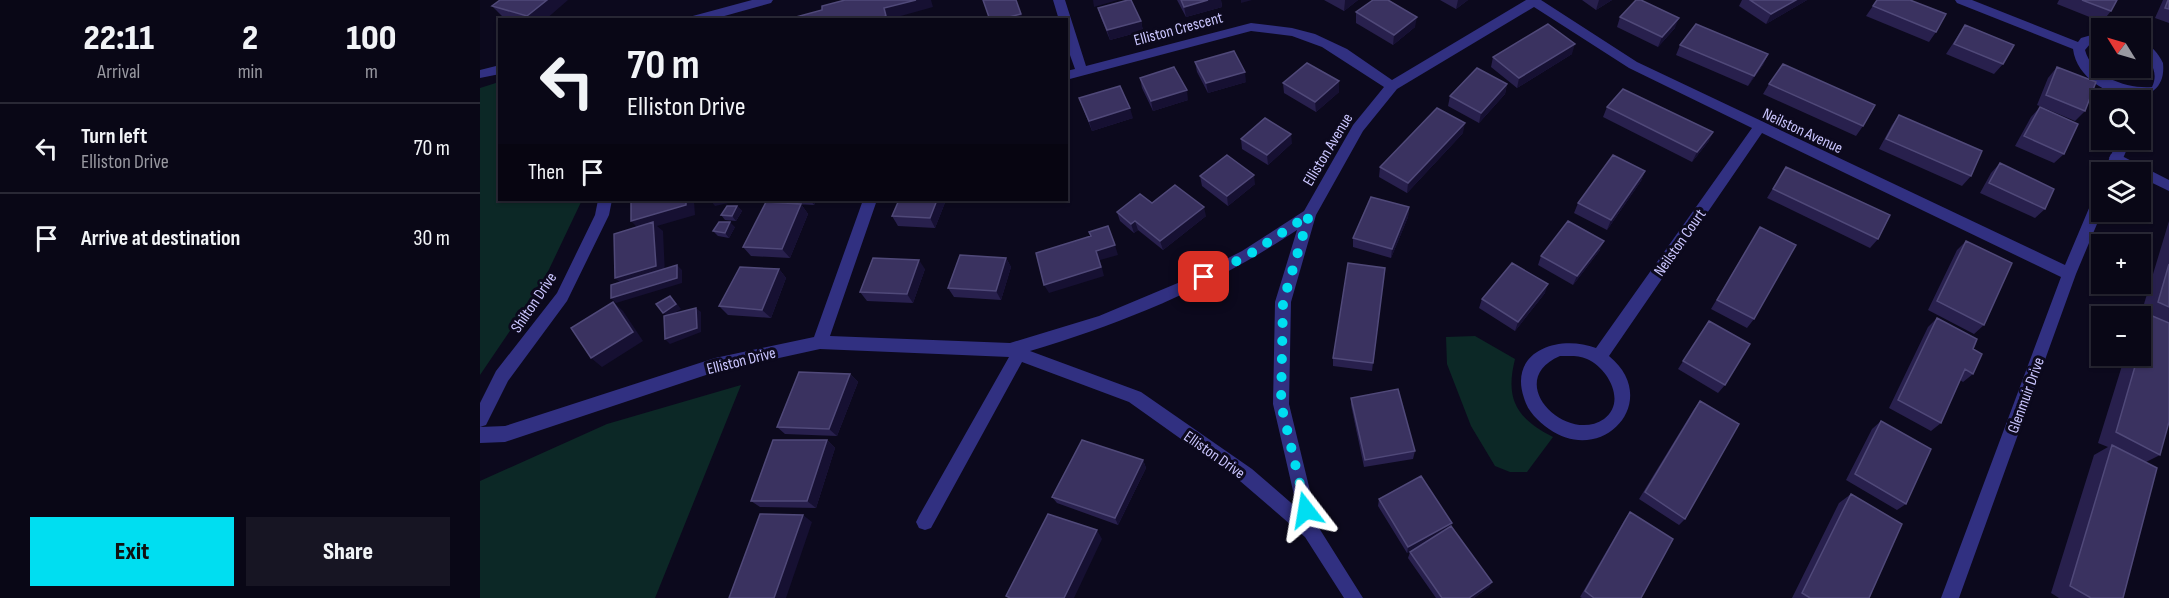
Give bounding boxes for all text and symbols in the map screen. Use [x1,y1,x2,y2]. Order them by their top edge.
street label: Elliston Crescent [1132,8,1225,50]
text: 22:11 [84,17,154,60]
text: 2 [242,17,258,60]
text: 100 [346,17,396,60]
north arrow [2091,18,2151,78]
map controls [2091,18,2151,366]
text: 70 m [627,40,700,91]
icon: left [528,42,606,120]
text: Arrival [97,60,140,84]
text: min [238,60,263,84]
text: m [365,60,378,84]
button: search [2091,90,2151,150]
text: Elliston Drive [627,91,746,123]
street label: Neilston Avenue [1759,105,1845,158]
street label: Elliston Avenue [1299,110,1357,190]
text: Turn left [81,123,147,150]
icon: left [30,132,63,165]
text: 70 m [414,135,450,162]
text: Elliston Drive [81,150,169,174]
icon: arrive [576,156,609,189]
text: Then [528,159,564,186]
button: layers [2091,162,2151,222]
street label: Neilston Court [1650,206,1710,280]
icon: arrive [30,222,63,255]
text: Arrive at destination [81,225,240,252]
text: 30 m [413,225,450,252]
button: + [2091,234,2151,294]
pin [1178,251,1229,302]
icon: arrive [1187,260,1220,293]
street label: Shilton Drive [507,269,561,336]
button: − [2091,306,2151,366]
street label: Elliston Drive [705,344,778,379]
street label: Glenmuir Drive [2004,355,2049,436]
street label: Elliston Drive [1180,427,1248,483]
position arrow [1274,478,1338,542]
button: Exit [30,517,234,586]
button: Share [246,517,450,586]

